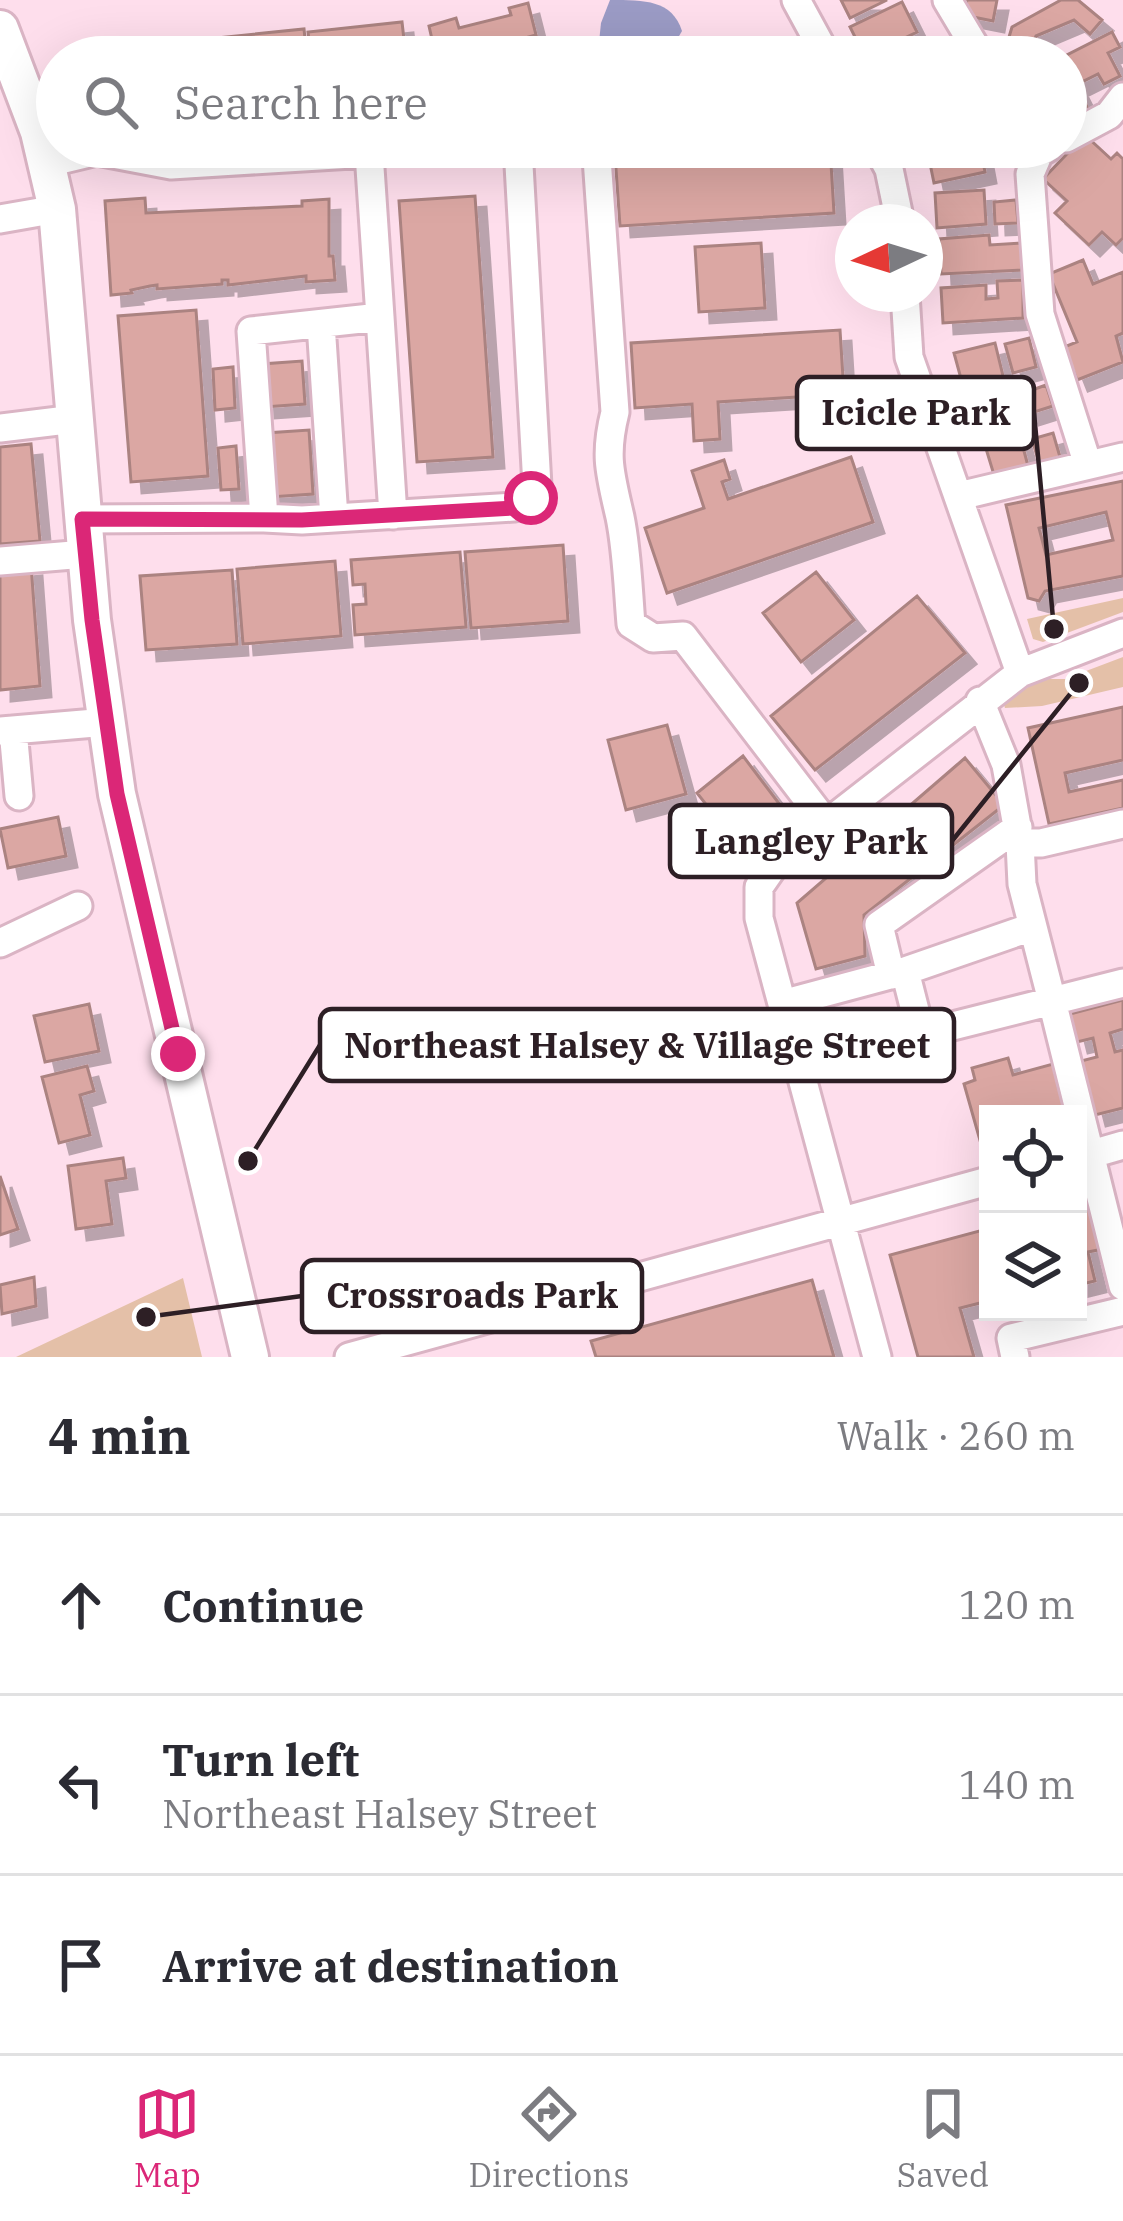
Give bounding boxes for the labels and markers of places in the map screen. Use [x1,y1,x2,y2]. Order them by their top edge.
callout: Icicle Park [797,377,1034,449]
callout: Langley Park [670,805,952,877]
callout: Northeast Halsey & Village Street [320,1009,954,1081]
callout: Crossroads Park [302,1260,642,1332]

